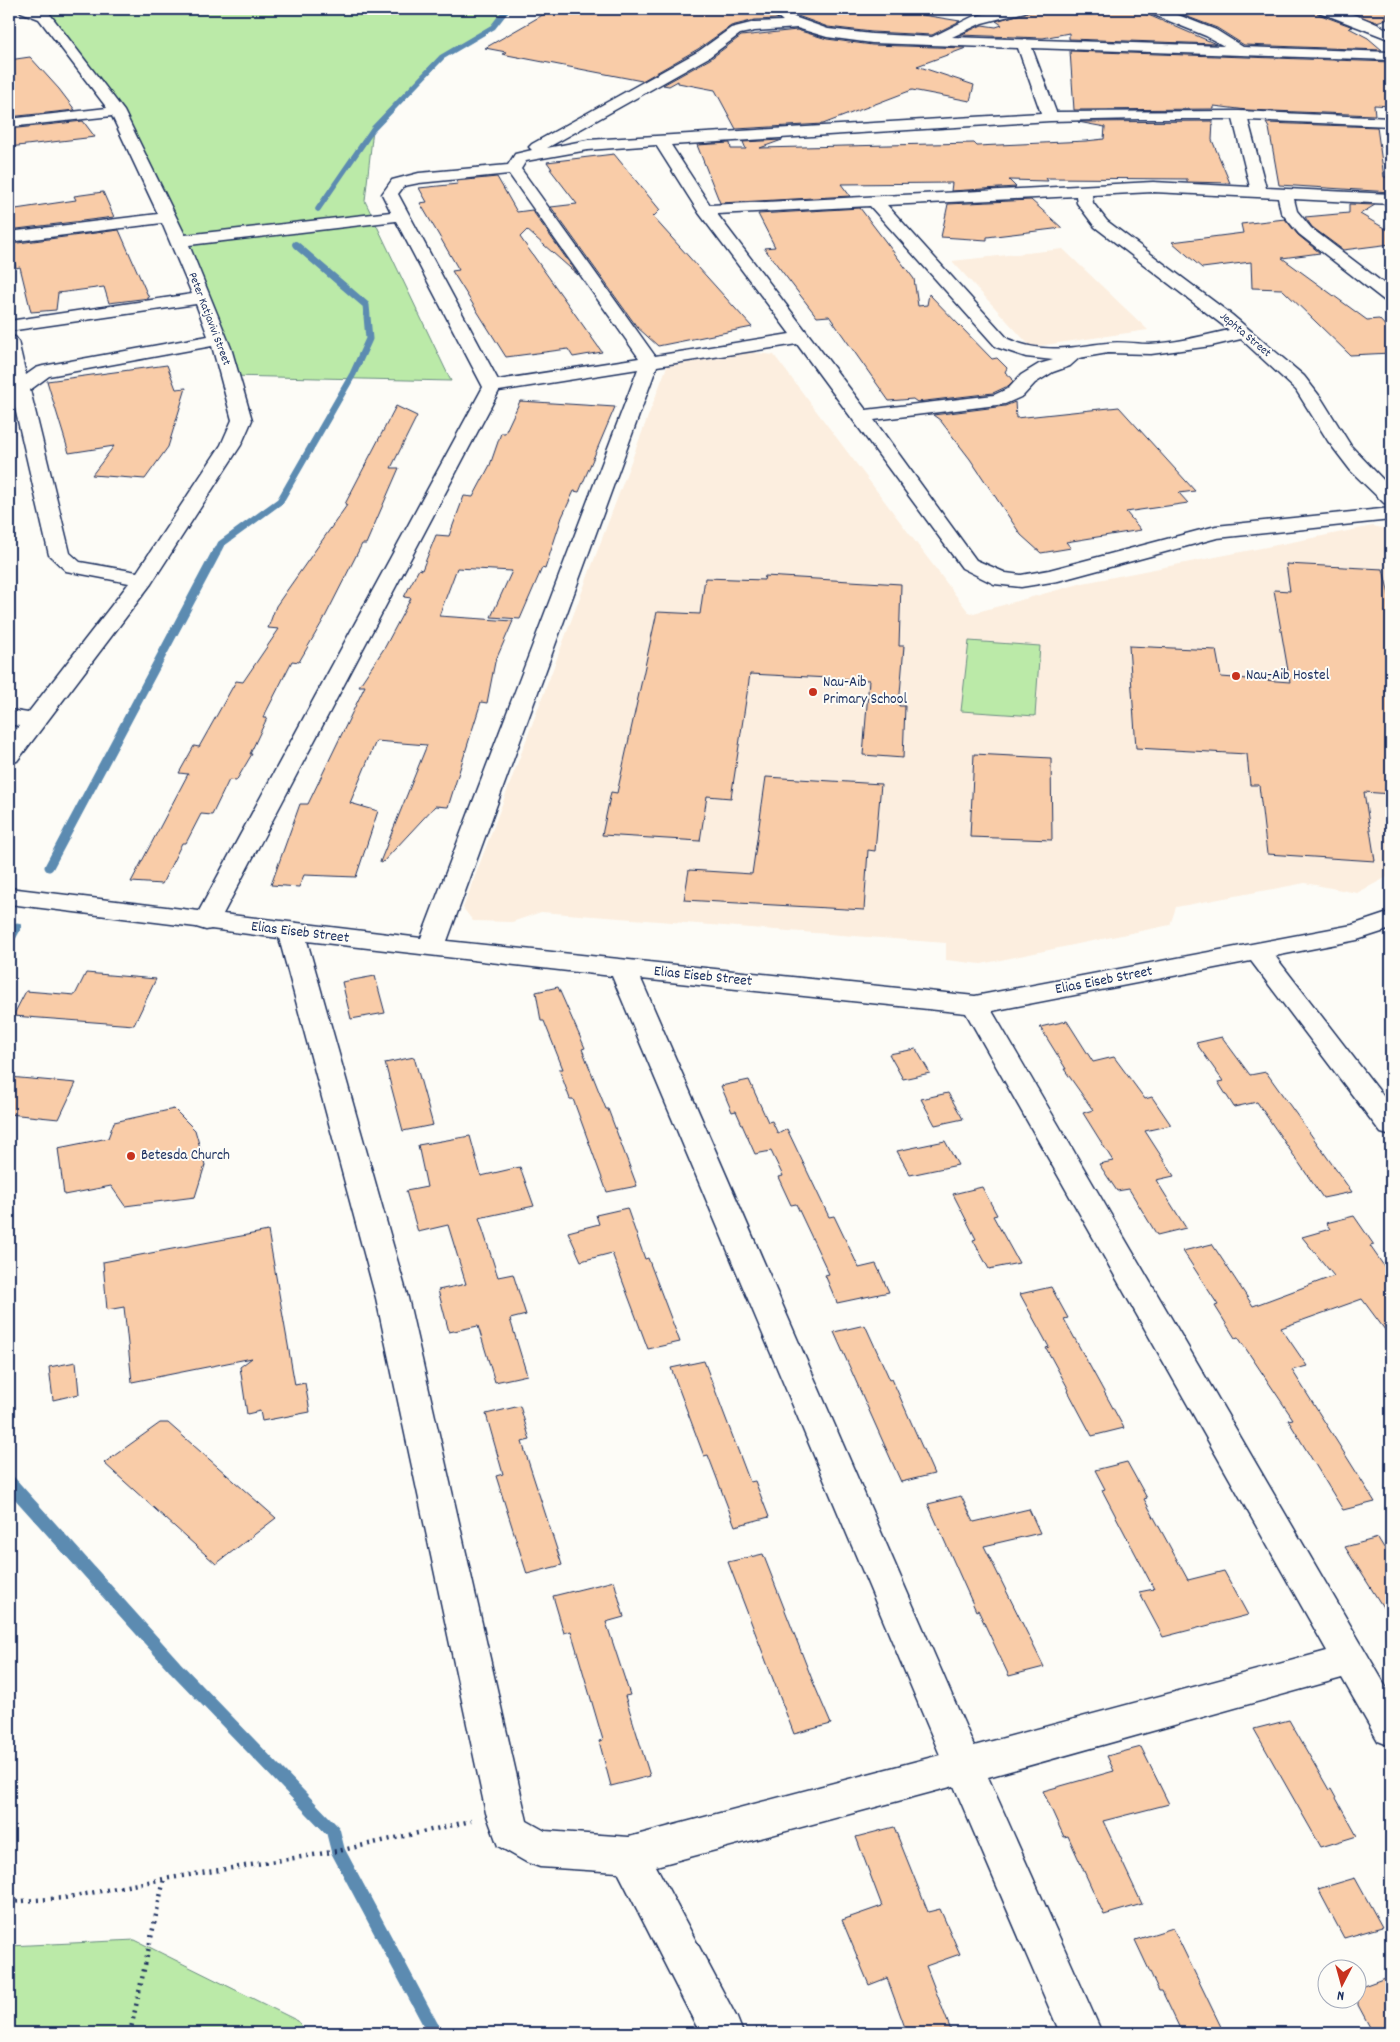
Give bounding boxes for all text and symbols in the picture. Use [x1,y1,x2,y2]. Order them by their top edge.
street label: Peter Katjavivi Street [183,270,235,368]
street label: Jephta Street [1216,308,1275,362]
place label: Nau-Aib Hostel [1246,665,1330,687]
marker: Nau-Aib Hostel [1230,670,1242,682]
place label: Nau-Aib Primary School [823,672,907,711]
marker: Nau-Aib Primary School [807,686,819,698]
street label: Elias Eiseb Street [250,916,351,950]
street label: Elias Eiseb Street [653,961,754,993]
street label: Elias Eiseb Street [1053,961,1155,1001]
place label: Betesda Church [141,1145,230,1167]
marker: Betesda Church [125,1150,137,1162]
north arrow [1318,1960,1368,2010]
text: N [1336,1985,1345,2005]

